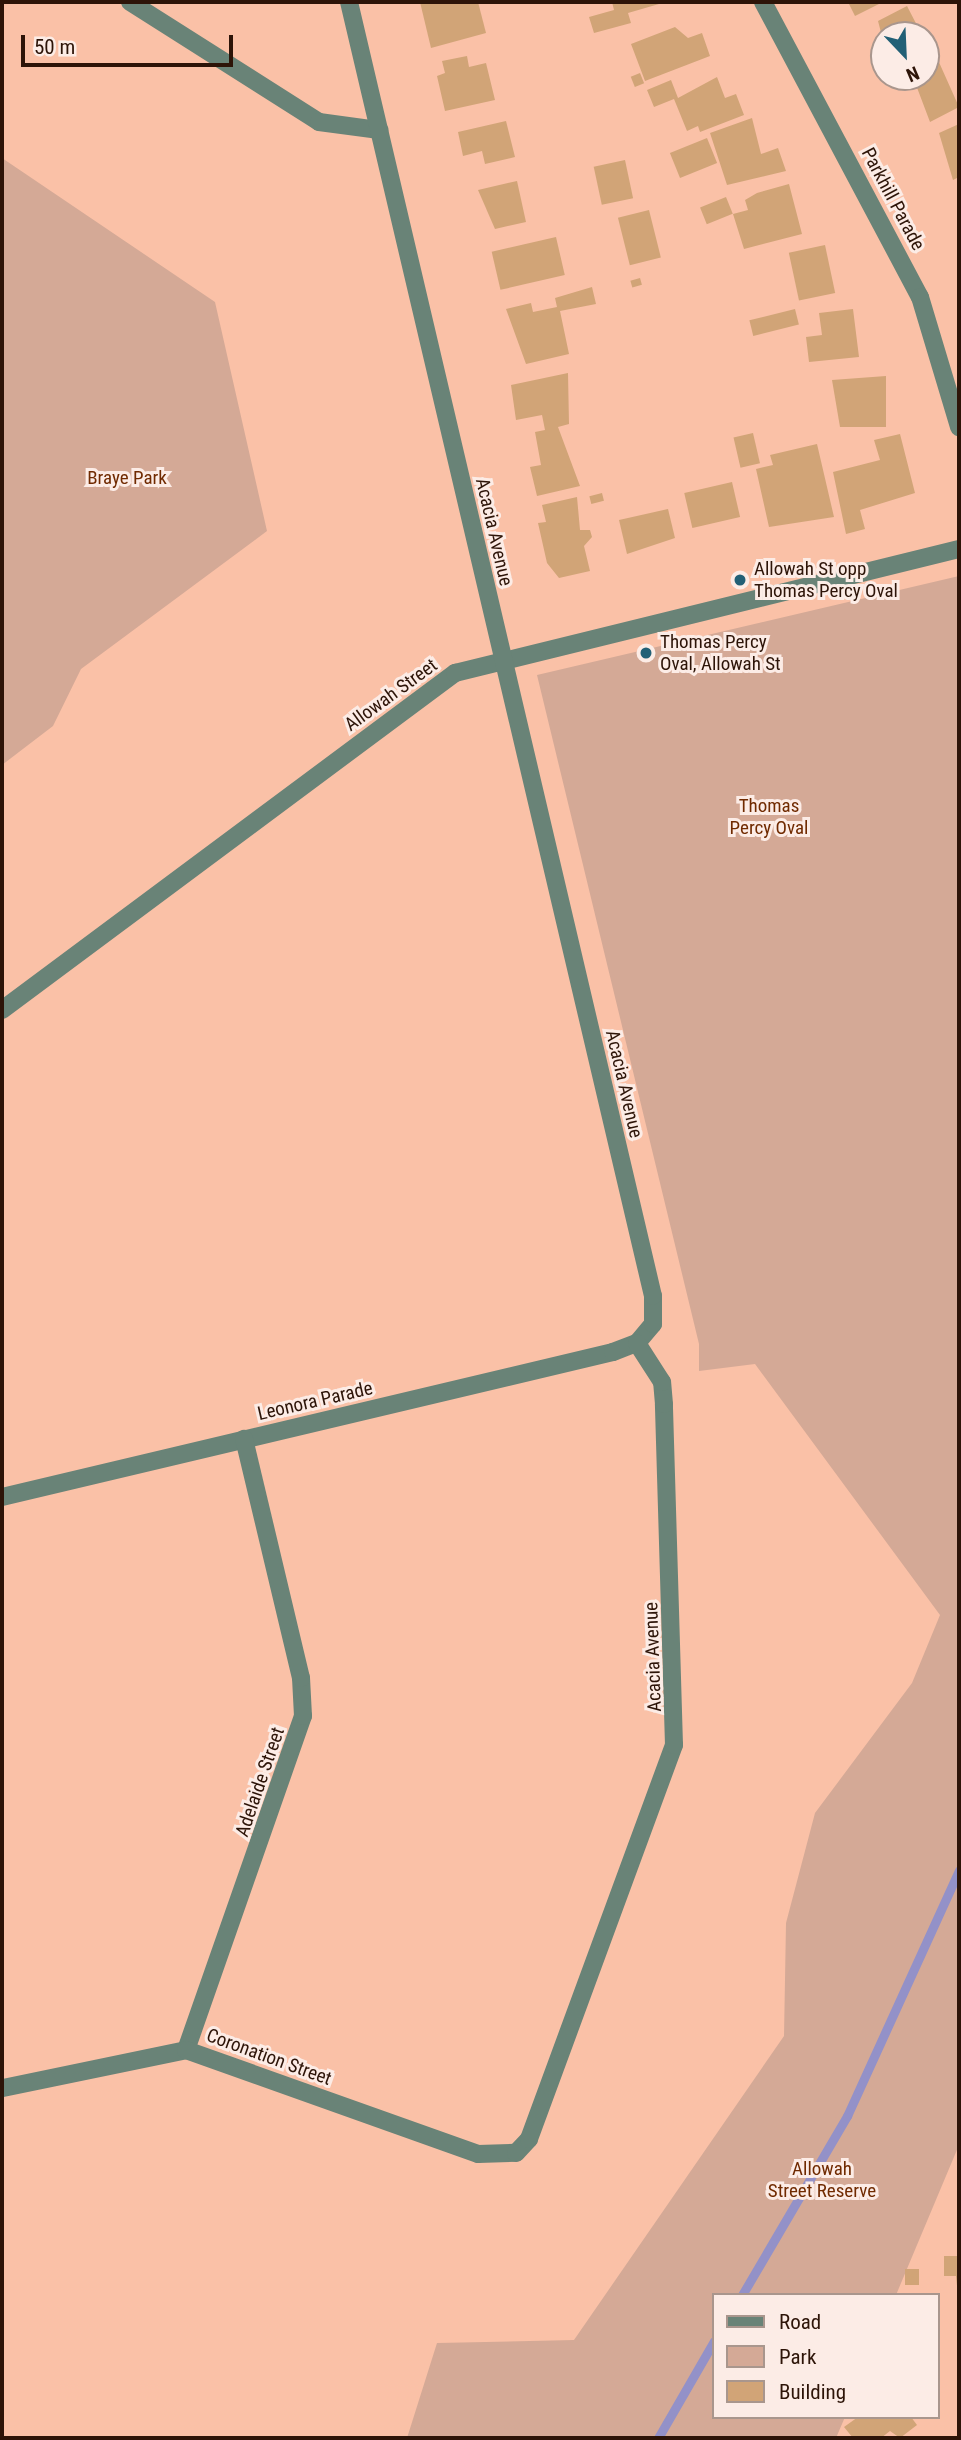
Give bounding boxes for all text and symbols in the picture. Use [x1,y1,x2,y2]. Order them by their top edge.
scale bar [24,21,236,65]
north arrow [870,21,940,91]
text: 50 m [34,35,75,59]
text: N [903,61,922,87]
street label: Parkhill Parade [856,144,930,254]
park label: Braye Park [87,467,167,489]
street label: Acacia Avenue [471,476,517,588]
place label: Allowah St opp Thomas Percy Oval [754,558,898,602]
marker: Allowah St opp Thomas Percy Oval [732,572,748,588]
place label: Thomas Percy Oval, Allowah St [660,631,781,675]
marker: Thomas Percy Oval, Allowah St [638,645,654,661]
street label: Allowah Street [340,654,442,736]
park label: Thomas Percy Oval [730,795,808,839]
street label: Acacia Avenue [601,1028,647,1140]
street label: Leonora Parade [255,1377,375,1425]
street label: Acacia Avenue [640,1602,666,1712]
street label: Adelaide Street [231,1724,289,1840]
street label: Coronation Street [203,2024,335,2090]
park label: Allowah Street Reserve [768,2158,876,2202]
legend [712,2293,940,2419]
text: Road [779,2310,821,2334]
text: Park [779,2345,816,2369]
text: Building [779,2380,846,2404]

